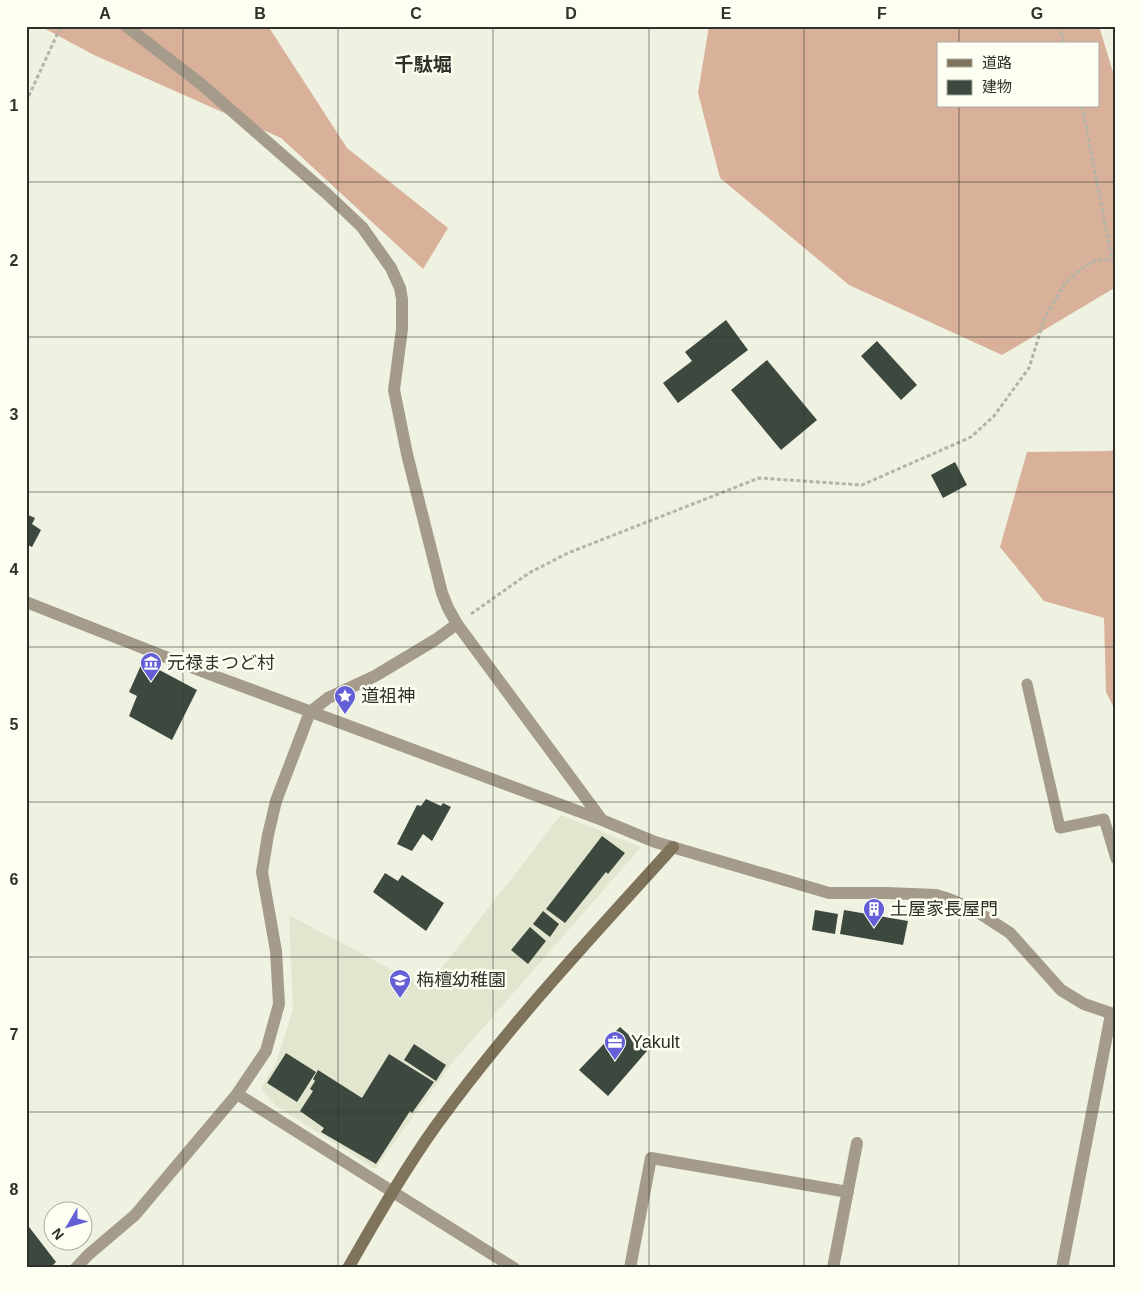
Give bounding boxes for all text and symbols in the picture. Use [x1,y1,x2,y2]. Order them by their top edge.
text: A [99,5,111,22]
text: B [254,5,266,22]
text: C [410,5,422,22]
text: D [565,5,577,22]
text: E [721,5,732,22]
text: F [877,5,887,22]
text: G [1031,5,1043,22]
legend [937,42,1100,108]
district label: 千駄堀 [394,54,452,75]
text: 道路 [982,54,1012,71]
text: 建物 [982,78,1012,95]
text: 1 [10,97,19,114]
text: 2 [10,252,19,269]
text: 3 [10,406,19,423]
text: 4 [10,561,19,578]
museum icon: 元禄まつど村 [139,651,163,682]
place label: 元禄まつど村 [167,653,275,673]
place icon: 道祖神 [333,684,357,715]
place label: 道祖神 [361,686,415,706]
text: 5 [10,716,19,733]
text: 6 [10,871,19,888]
building icon: 土屋家長屋門 [862,897,886,928]
place label: 土屋家長屋門 [890,899,998,919]
school or university icon: 栴檀幼稚園 [388,968,412,999]
place label: 栴檀幼稚園 [416,970,506,990]
text: 7 [10,1026,19,1043]
office icon: Yakult [603,1030,627,1061]
place label: Yakult [631,1032,680,1052]
text: 8 [10,1181,19,1198]
north arrow [42,1202,92,1252]
text: N [48,1225,67,1243]

